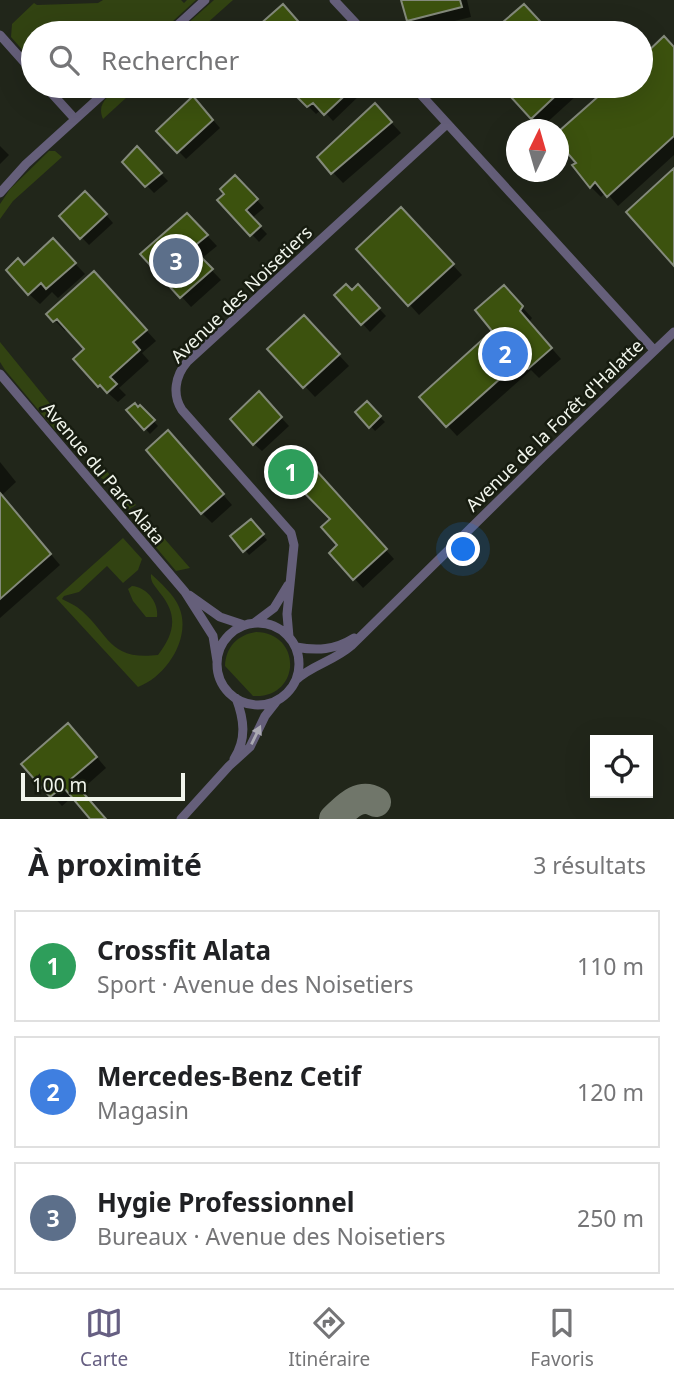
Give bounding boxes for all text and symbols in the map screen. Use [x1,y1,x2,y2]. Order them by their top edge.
search box [21,21,653,98]
icon: search [45,41,83,79]
text: Rechercher [101,42,239,78]
north arrow [506,119,569,182]
street label: Avenue des Noisetiers [165,220,317,368]
pin: 3 [153,235,199,287]
pin: 2 [482,328,528,380]
street label: Avenue de la Forêt d'Halatte [460,334,648,516]
street label: Avenue du Parc Alata [37,397,171,549]
pin: 1 [268,446,314,498]
your location [446,532,480,566]
one-way arrow [251,725,262,745]
map controls [590,735,653,798]
button: locate [590,735,653,798]
scale bar [21,770,186,802]
text: 100 m [32,772,87,798]
text: À proximité [28,844,202,885]
text: 3 résultats [533,849,646,881]
text: Crossfit Alata [97,932,271,968]
text: 1 [46,950,60,982]
text: 110 m [577,950,644,982]
text: Sport · Avenue des Noisetiers [97,968,414,1000]
text: Mercedes-Benz Cetif [97,1058,361,1094]
text: 2 [46,1076,60,1108]
text: 120 m [577,1076,644,1108]
text: Magasin [97,1094,189,1126]
text: Hygie Professionnel [97,1184,355,1220]
text: 3 [46,1202,60,1234]
text: 250 m [577,1202,644,1234]
text: Bureaux · Avenue des Noisetiers [97,1220,445,1252]
tab: Carte [80,1304,128,1372]
tab: Itinéraire [288,1304,370,1372]
tab: Favoris [530,1304,594,1372]

